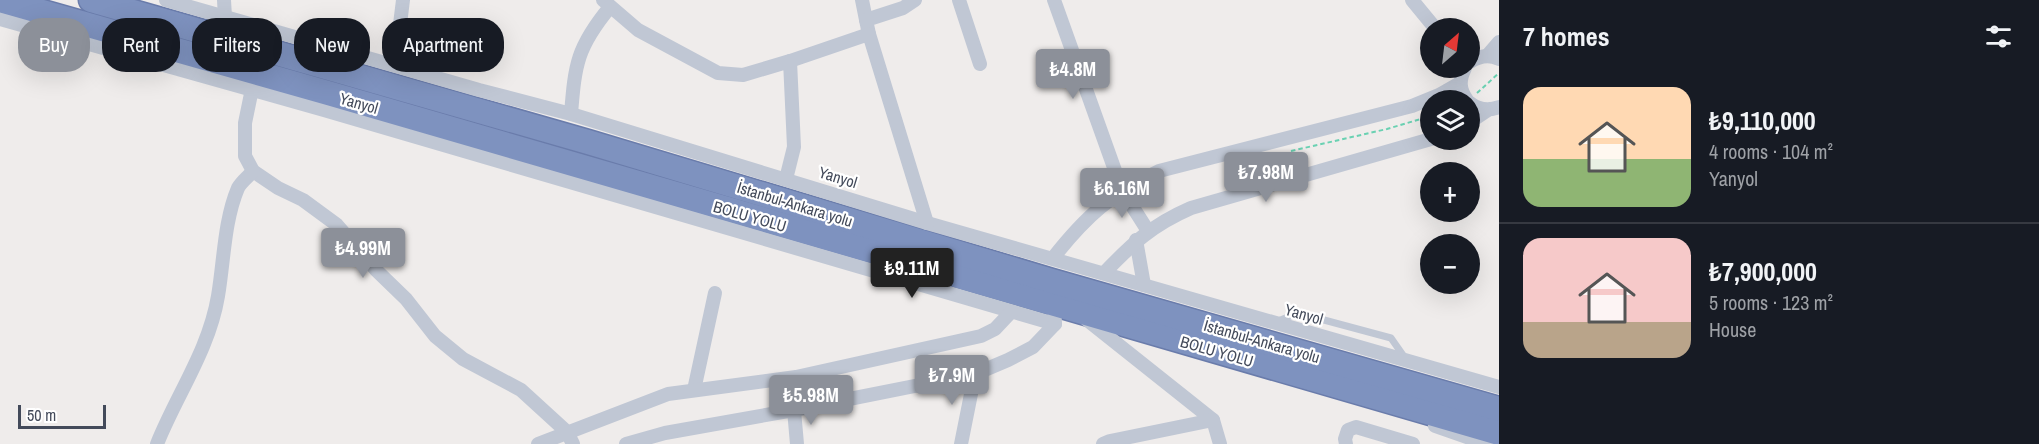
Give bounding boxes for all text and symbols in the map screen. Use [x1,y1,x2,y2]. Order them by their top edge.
chip: Buy [18,18,90,72]
chip: Rent [102,18,180,72]
chip: Filters [192,18,282,72]
chip: New [294,18,370,72]
chip: Apartment [382,18,504,72]
north arrow [1420,18,1480,78]
map controls [1420,18,1480,294]
text: 7 homes [1523,19,1610,54]
icon: filters [1982,20,2015,53]
pin: ₺4.8M [1031,49,1115,100]
text: ₺4.8M [1050,55,1096,82]
street label: Yanyol [337,87,381,119]
button: layers [1420,90,1480,150]
text: ₺9,110,000 [1709,103,1816,138]
icon: home [1571,111,1643,183]
text: 4 rooms · 104 m² [1709,138,1833,165]
pin: ₺7.98M [1217,152,1315,203]
text: ₺7.98M [1238,158,1294,185]
street label: Yanyol [816,161,860,193]
button: + [1420,162,1480,222]
text: Yanyol [1709,165,1758,192]
pin: ₺6.16M [1073,168,1171,219]
text: ₺6.16M [1094,174,1150,201]
street label: İstanbul-Ankara yolu [735,176,855,232]
street label: BOLU YOLU [711,195,789,237]
pin: ₺4.99M [314,228,412,279]
text: ₺4.99M [335,234,391,261]
button: − [1420,234,1480,294]
pin: ₺9.11M [863,248,961,299]
text: ₺9.11M [885,254,939,281]
text: ₺7,900,000 [1709,254,1817,289]
icon: home [1571,262,1643,334]
text: 5 rooms · 123 m² [1709,289,1833,316]
street label: Yanyol [1282,298,1326,330]
street label: İstanbul-Ankara yolu [1201,314,1323,368]
text: House [1709,316,1756,343]
street label: BOLU YOLU [1178,330,1256,372]
pin: ₺7.9M [910,355,994,406]
text: ₺7.9M [929,361,975,388]
pin: ₺5.98M [762,375,860,426]
text: ₺5.98M [783,381,839,408]
scale bar [18,402,106,430]
text: 50 m [27,404,56,426]

